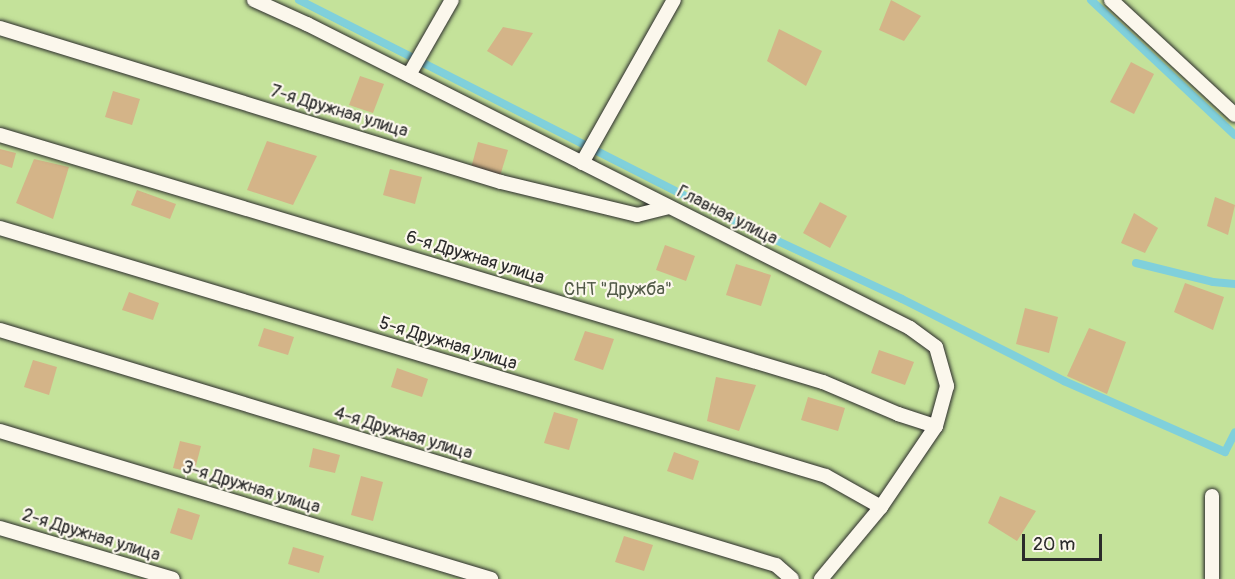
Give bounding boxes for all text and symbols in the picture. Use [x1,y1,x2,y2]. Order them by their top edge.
street label: 7-я Дружная улица [268,81,410,143]
street label: Главная улица [673,181,781,251]
street label: 6-я Дружная улица [403,227,547,289]
park label: СНТ "Дружба" [564,279,672,301]
street label: 5-я Дружная улица [377,313,519,375]
street label: 4-я Дружная улица [331,403,475,465]
street label: 3-я Дружная улица [179,457,323,519]
street label: 2-я Дружная улица [19,505,163,567]
scale bar [1025,522,1104,560]
text: 20 m [1033,533,1075,556]

